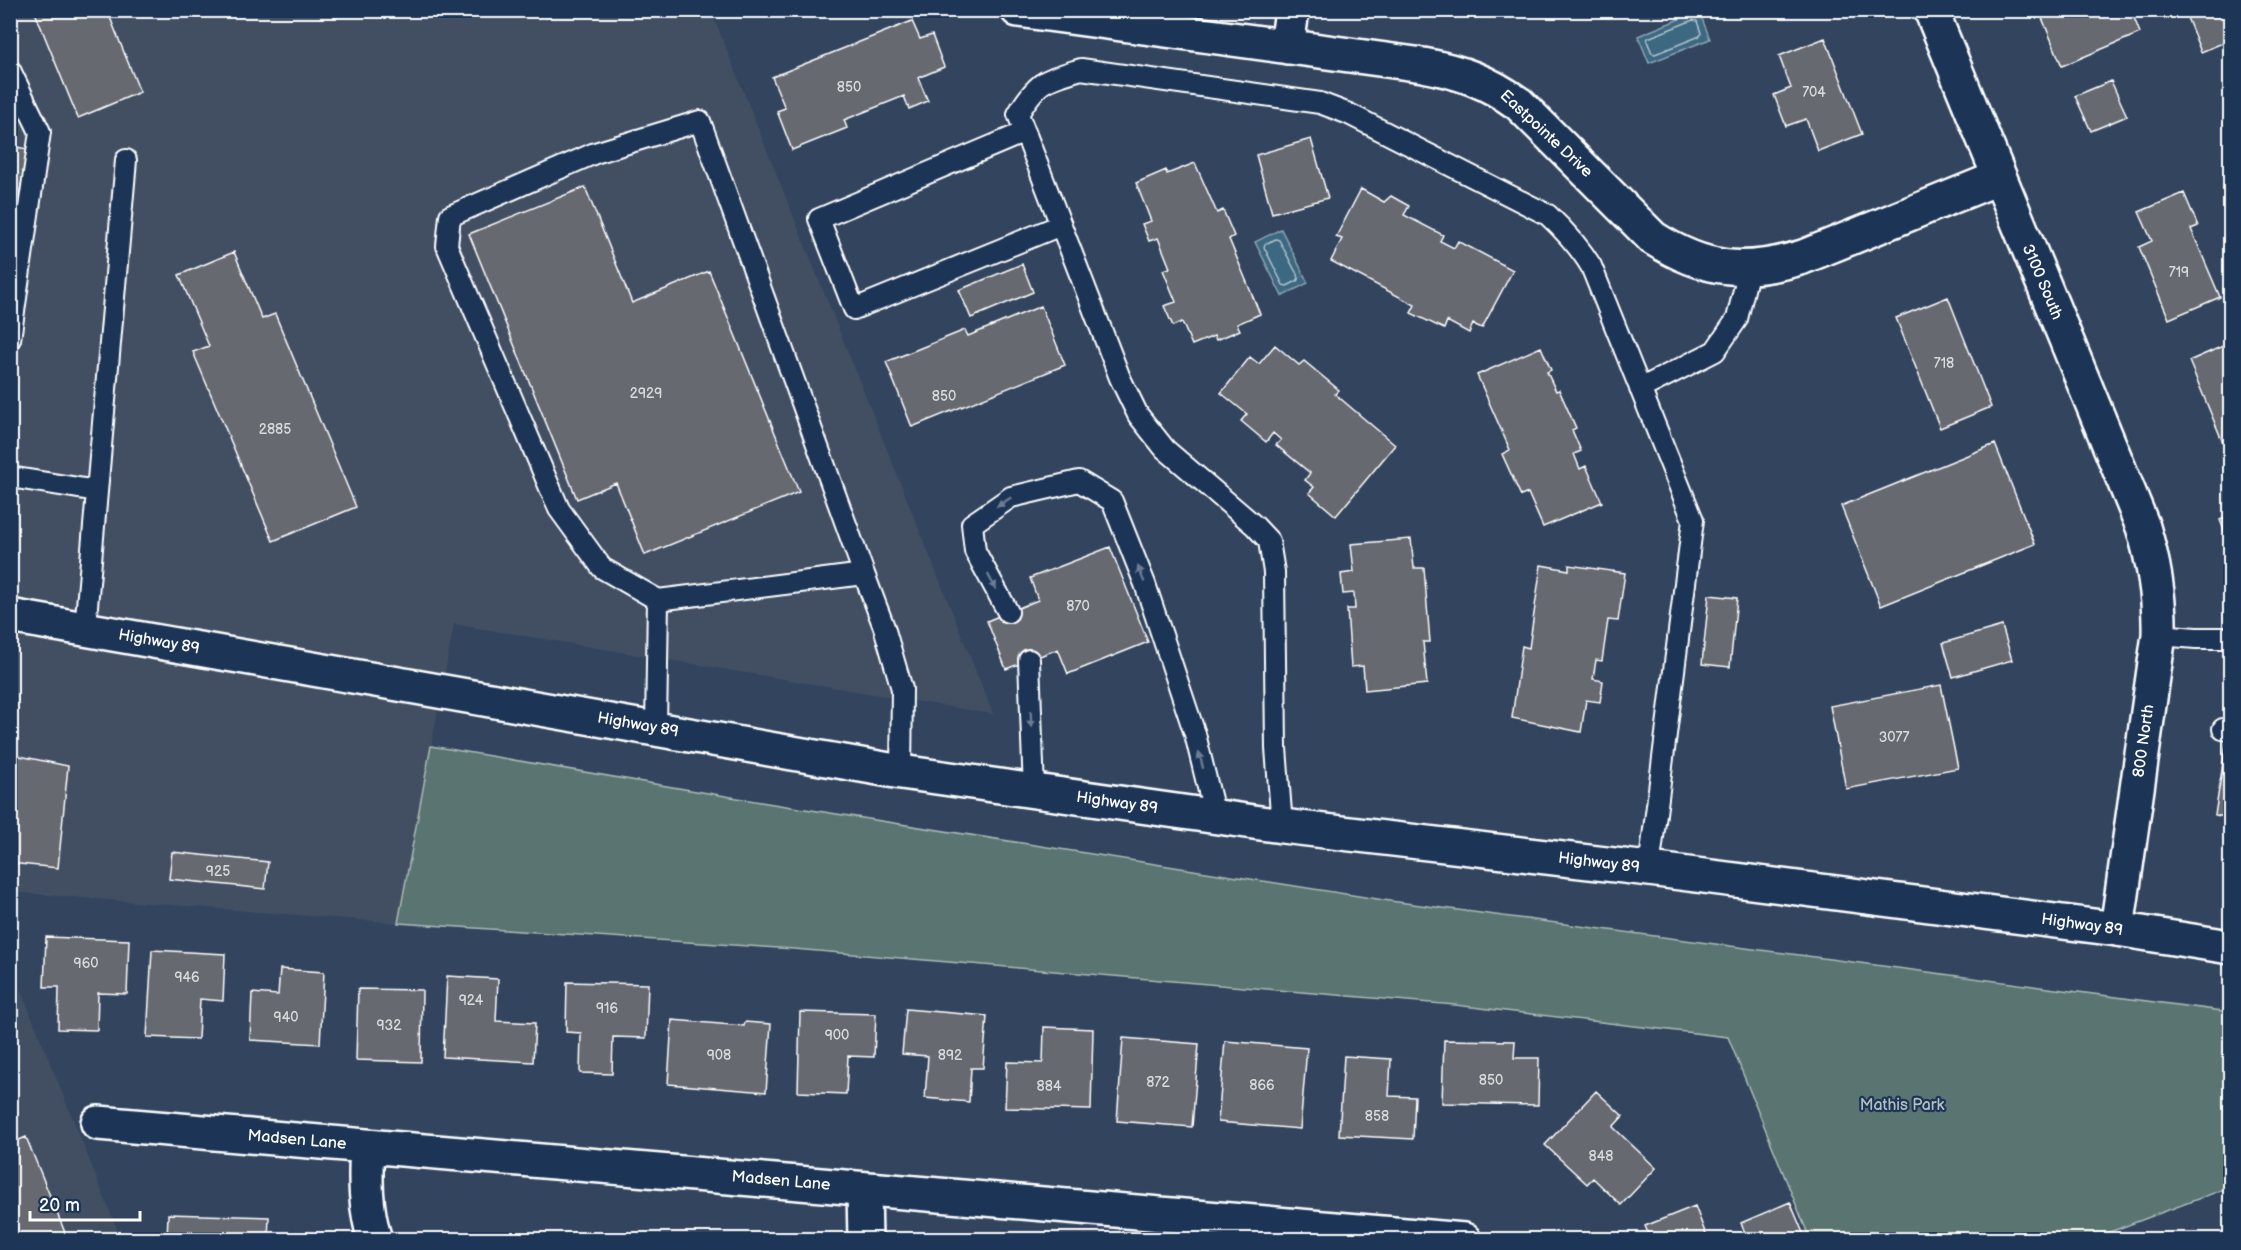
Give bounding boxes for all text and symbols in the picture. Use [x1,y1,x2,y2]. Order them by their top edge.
house number: 850 [837,79,861,96]
house number: 704 [1802,84,1826,101]
street label: Eastpointe Drive [1496,86,1597,182]
street label: 3100 South [2018,241,2066,323]
house number: 719 [2169,264,2189,281]
house number: 718 [1934,355,1954,372]
house number: 2929 [630,385,662,402]
house number: 850 [932,388,956,405]
house number: 2885 [259,421,291,438]
one-way arrow [996,496,1013,507]
one-way arrow [1136,565,1145,583]
one-way arrow [987,573,997,590]
house number: 870 [1066,598,1090,615]
street label: Highway 89 [117,626,201,658]
street label: 800 North [2129,703,2159,779]
street label: Highway 89 [596,709,680,741]
one-way arrow [1026,709,1035,728]
house number: 3077 [1879,729,1909,746]
one-way arrow [1196,750,1206,769]
street label: Highway 89 [1075,788,1159,818]
street label: Highway 89 [1557,849,1641,877]
house number: 925 [206,863,230,880]
street label: Highway 89 [2040,910,2124,940]
house number: 960 [74,955,98,972]
house number: 946 [174,969,200,986]
house number: 924 [459,992,484,1009]
house number: 916 [596,1000,618,1017]
house number: 940 [274,1009,298,1026]
house number: 932 [377,1017,402,1034]
house number: 900 [825,1027,849,1044]
house number: 908 [707,1047,731,1064]
house number: 892 [938,1047,963,1064]
house number: 850 [1479,1072,1503,1089]
house number: 872 [1146,1074,1170,1091]
house number: 866 [1249,1077,1275,1094]
house number: 884 [1037,1078,1062,1095]
park label: Mathis Park [1860,1096,1945,1115]
house number: 858 [1365,1108,1389,1125]
street label: Madsen Lane [247,1126,348,1154]
house number: 848 [1589,1148,1613,1165]
street label: Madsen Lane [731,1167,832,1195]
scale bar [30,1184,140,1222]
text: 20 m [39,1195,80,1216]

